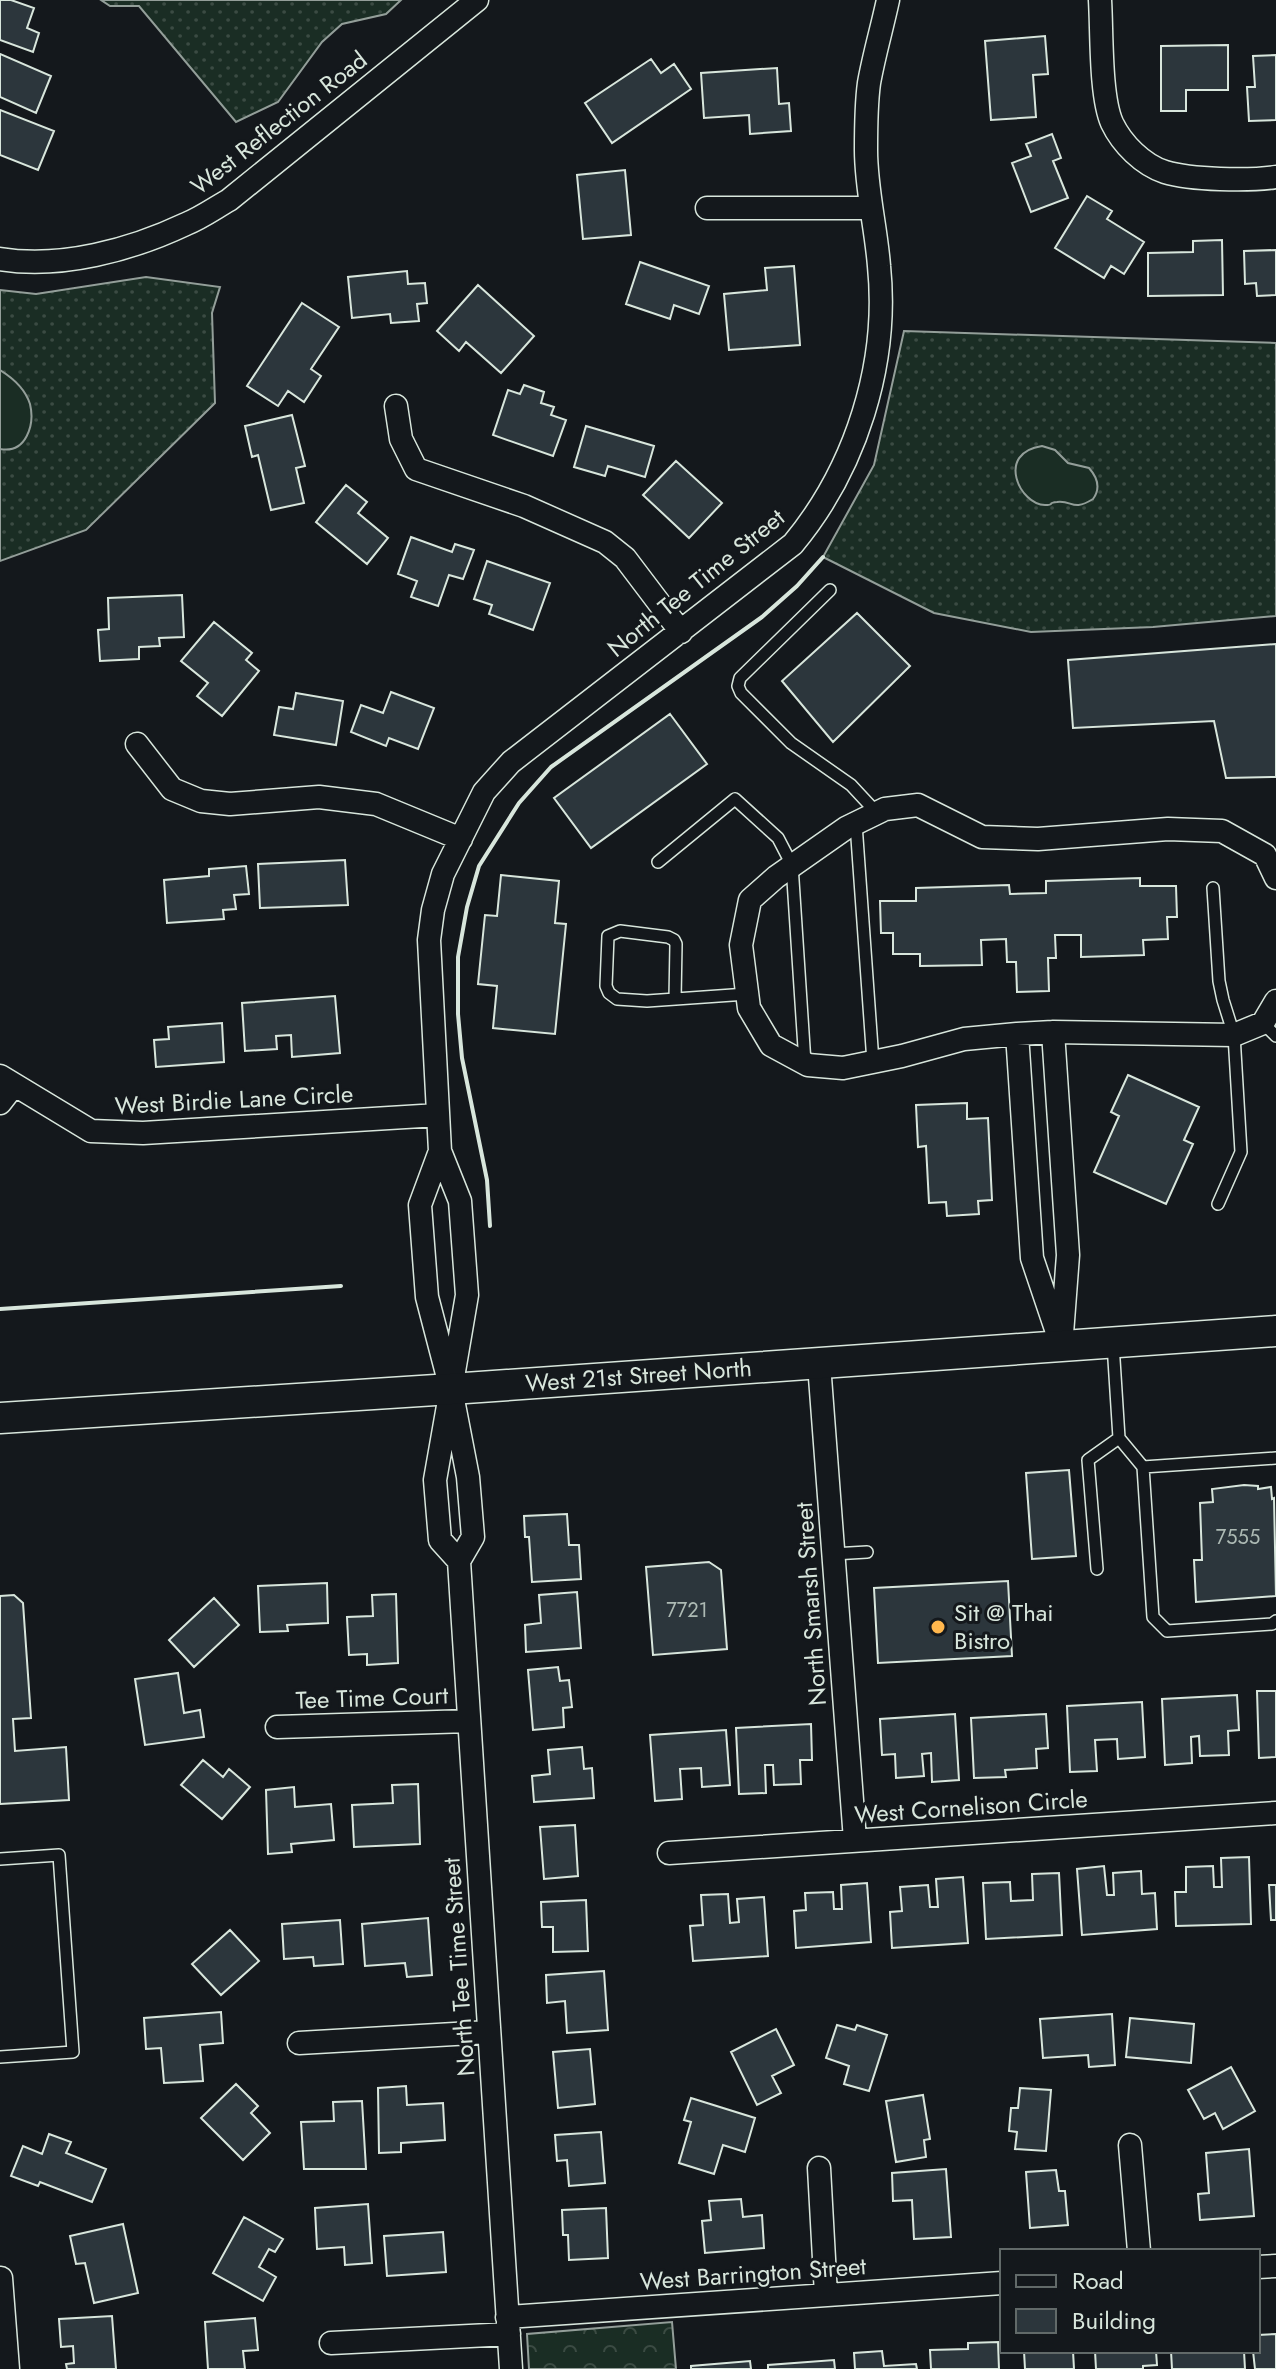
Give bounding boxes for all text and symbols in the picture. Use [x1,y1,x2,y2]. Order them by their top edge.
street label: West Reflection Road [183,42,374,203]
street label: North Tee Time Street [600,500,792,665]
street label: West Birdie Lane Circle [114,1076,354,1123]
street label: West 21st Street North [524,1350,753,1401]
street label: North Smarsh Street [786,1501,835,1707]
house number: 7555 [1216,1523,1260,1552]
place label: Sit @ Thai Bistro [954,1595,1054,1658]
house number: 7721 [666,1596,708,1625]
marker: Sit @ Thai Bistro [929,1618,947,1636]
street label: Tee Time Court [295,1677,449,1718]
street label: West Cornelison Circle [853,1781,1089,1832]
street label: North Tee Time Street [433,1856,484,2078]
street label: West Barrington Street [639,2248,867,2299]
legend [1000,2249,1260,2353]
text: Road [1072,2263,1124,2298]
text: Building [1072,2303,1156,2338]

